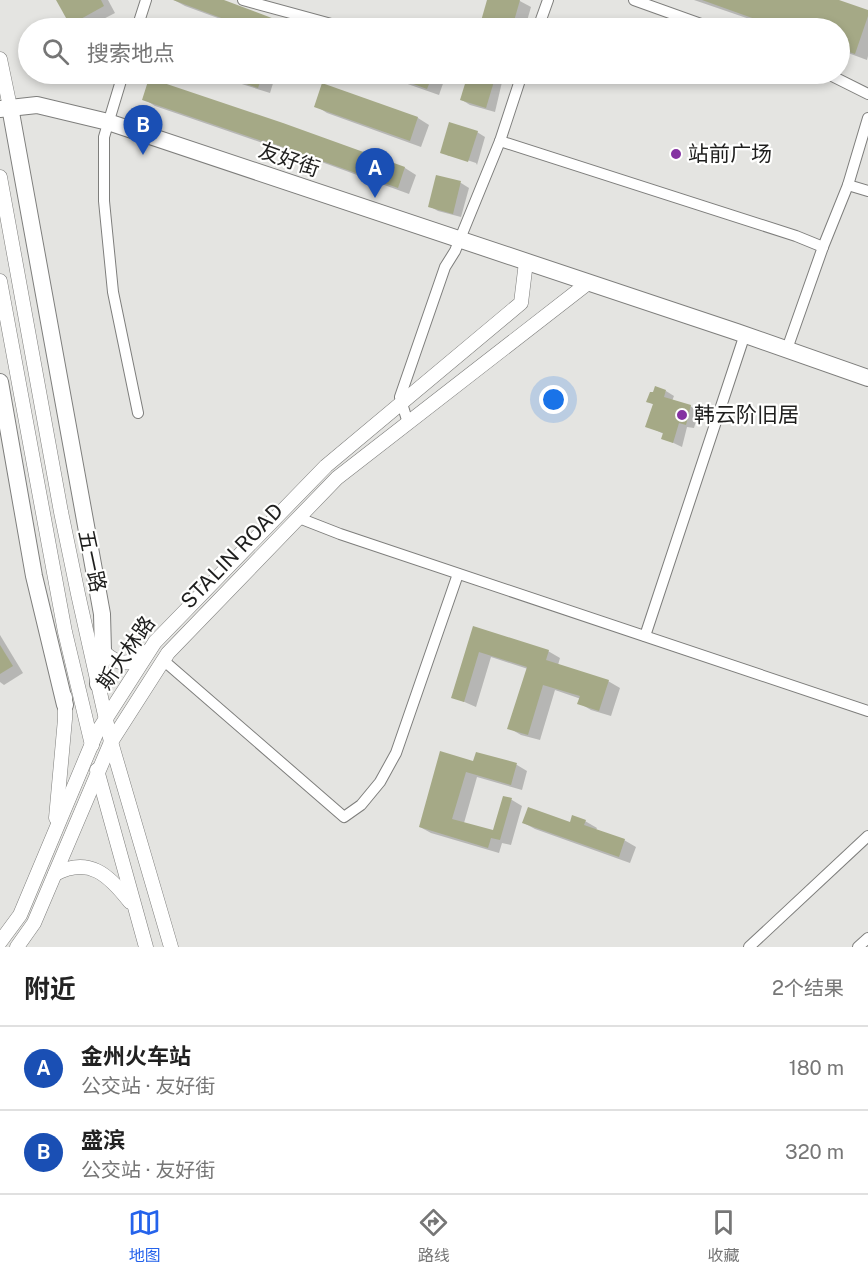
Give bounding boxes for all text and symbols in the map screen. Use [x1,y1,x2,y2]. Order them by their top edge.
search box [18,18,850,84]
icon: search [39,35,72,68]
text: 搜索地点 [87,40,175,66]
pin: B [124,106,162,155]
street label: 友好街 [255,137,323,182]
place label: 站前广场 [688,141,772,166]
marker: 站前广场 [669,147,683,161]
pin: A [356,148,394,198]
your location [539,385,568,414]
place label: 韩云阶旧居 [694,402,799,427]
marker: 韩云阶旧居 [675,408,689,422]
street label: STALIN ROAD [175,498,288,613]
street label: 五一路 [74,527,111,594]
street label: 斯大林路 [91,611,160,694]
text: 附近 [24,973,76,1004]
text: 2个结果 [772,976,844,1000]
text: 金州火车站 [81,1043,191,1069]
text: A [36,1056,51,1080]
text: 180 m [789,1056,844,1080]
text: 公交站 · 友好街 [81,1074,215,1098]
text: 盛滨 [81,1127,125,1153]
text: B [37,1140,50,1164]
text: 320 m [785,1140,844,1164]
text: 公交站 · 友好街 [81,1158,215,1182]
tab: 地图 [128,1206,161,1266]
tab: 路线 [417,1206,450,1266]
tab: 收藏 [707,1206,740,1266]

